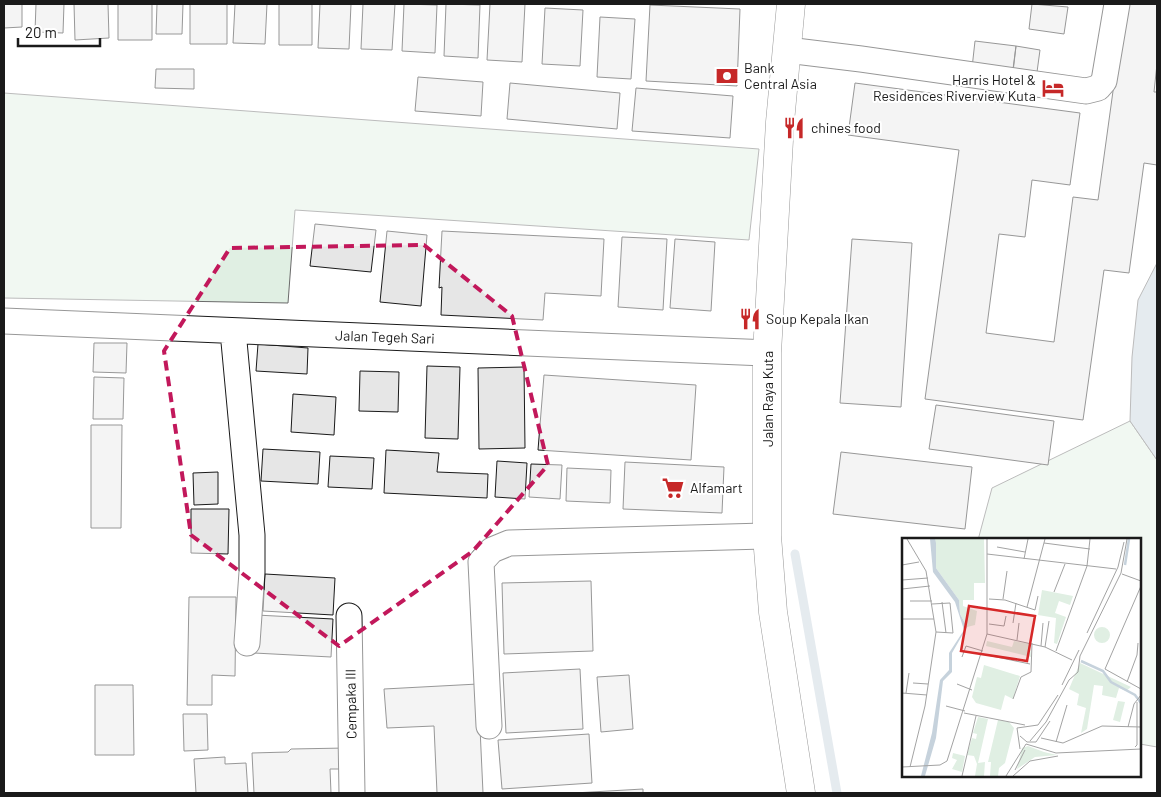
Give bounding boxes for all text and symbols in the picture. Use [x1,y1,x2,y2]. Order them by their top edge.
scale bar [18,15,100,47]
text: 20 m [25,23,57,41]
place label: Bank Central Asia [744,59,817,92]
bank icon: Bank Central Asia [714,63,740,89]
place label: Harris Hotel & Residences Riverview Kuta [873,71,1036,104]
hotel icon: Harris Hotel & Residences Riverview Kuta [1040,75,1066,101]
restaurant icon: chines food [781,115,807,141]
place label: chines food [811,119,881,136]
restaurant icon: Soup Kepala Ikan [737,306,763,332]
place label: Soup Kepala Ikan [766,310,869,327]
street label: Jalan Tegeh Sari [335,326,435,347]
street label: Jalan Raya Kuta [759,351,776,447]
supermarket icon: Alfamart [660,475,686,501]
place label: Alfamart [690,479,743,496]
inset map [902,538,1141,777]
street label: Cempaka III [341,669,360,739]

